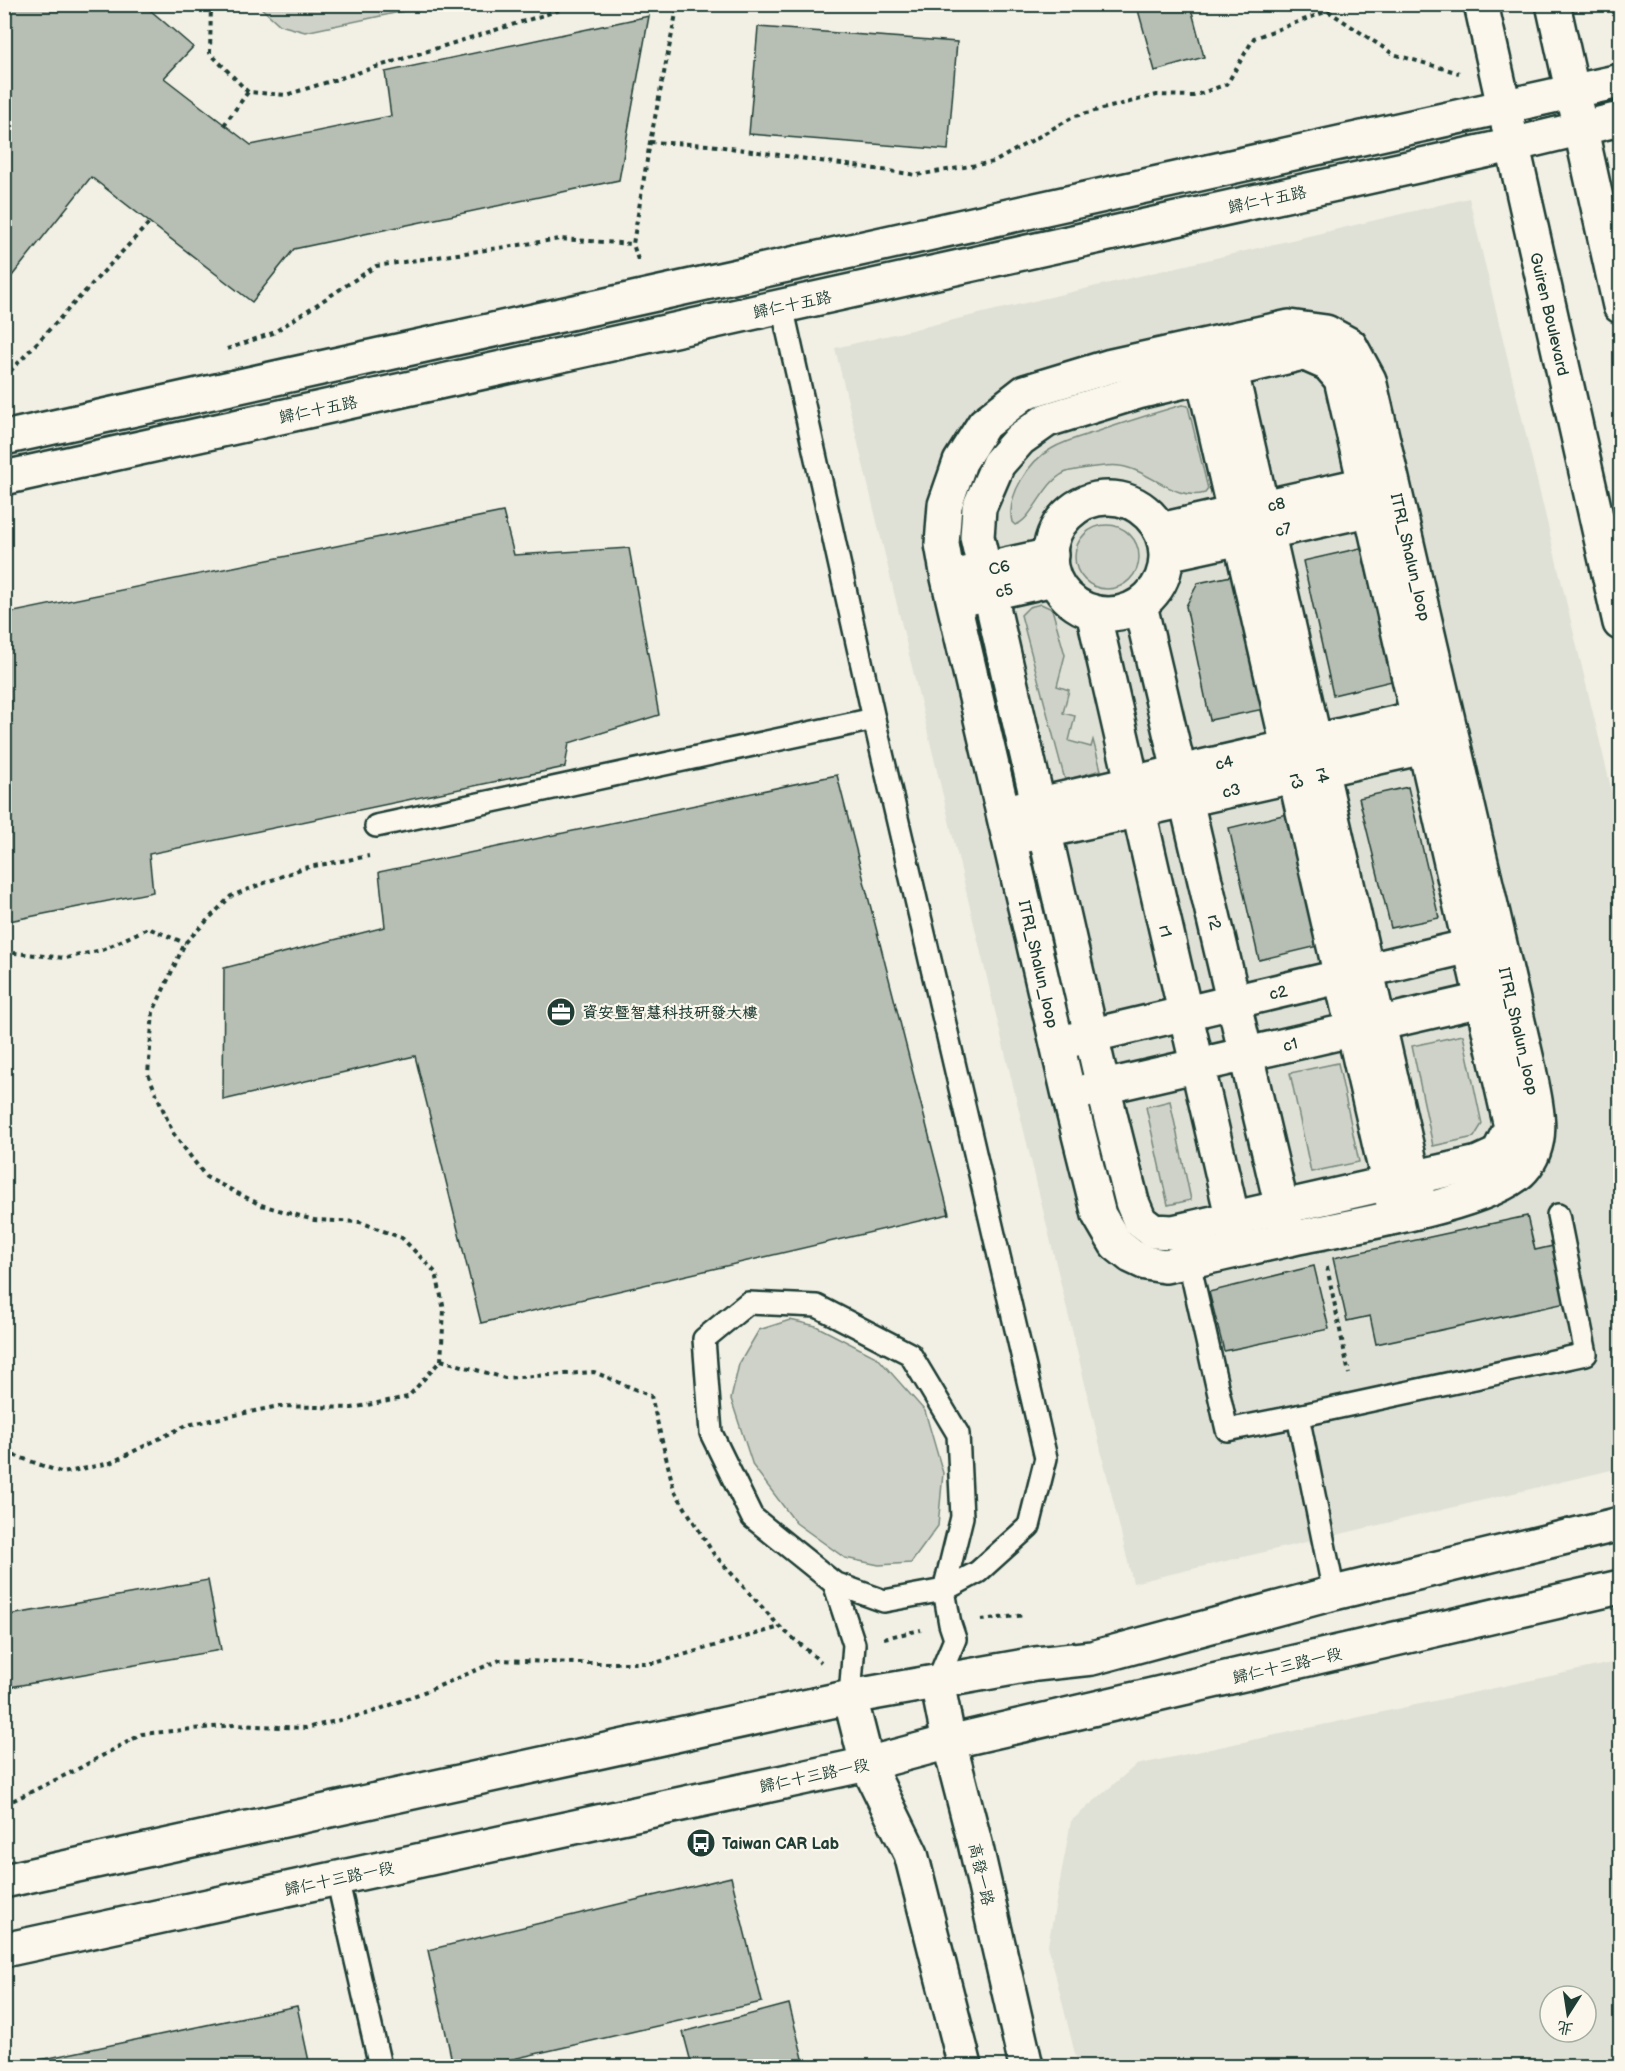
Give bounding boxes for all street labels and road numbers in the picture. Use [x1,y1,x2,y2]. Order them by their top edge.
street label: 歸仁十五路 [1226,183,1308,218]
street label: Guiren Boulevard [1525,251,1572,378]
street label: 歸仁十五路 [751,288,833,323]
street label: 歸仁十五路 [277,393,359,428]
street label: ITRI_Shalun_loop [1386,492,1433,623]
street label: c8 [1266,494,1287,517]
street label: c7 [1273,519,1293,541]
street label: C6 [987,557,1012,580]
street label: c5 [994,580,1015,603]
street label: c4 [1213,752,1236,775]
street label: r4 [1311,766,1333,785]
street label: r3 [1284,771,1307,791]
street label: c3 [1220,780,1243,803]
street label: ITRI_Shalun_loop [1014,899,1061,1030]
street label: r2 [1203,913,1225,932]
street label: r1 [1154,923,1175,939]
street label: ITRI_Shalun_loop [1494,966,1541,1097]
street label: c2 [1267,982,1290,1005]
street label: c1 [1281,1035,1300,1056]
street label: 歸仁十三路一段 [1231,1645,1344,1688]
street label: 歸仁十三路一段 [758,1756,871,1797]
street label: 高發一路 [964,1841,997,1908]
street label: 歸仁十三路一段 [283,1859,396,1900]

